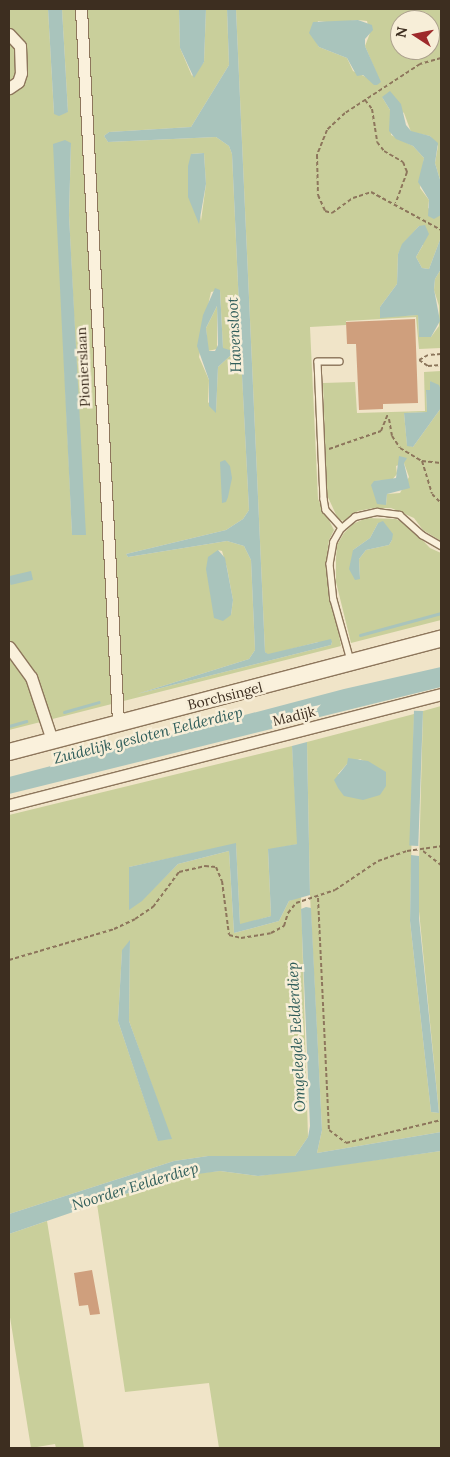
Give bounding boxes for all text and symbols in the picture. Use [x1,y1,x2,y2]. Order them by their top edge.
north arrow [390,10,440,60]
text: N [391,25,411,39]
water label: Havensloot [223,297,245,373]
street label: Pionierslaan [73,327,93,407]
street label: Borchsingel [186,679,264,713]
water label: Zuidelijk gesloten Eelderdiep [52,703,244,767]
street label: Madijk [271,703,317,729]
water label: Omgelegde Eelderdiep [283,962,309,1112]
water label: Noorder Eelderdiep [70,1158,200,1214]

